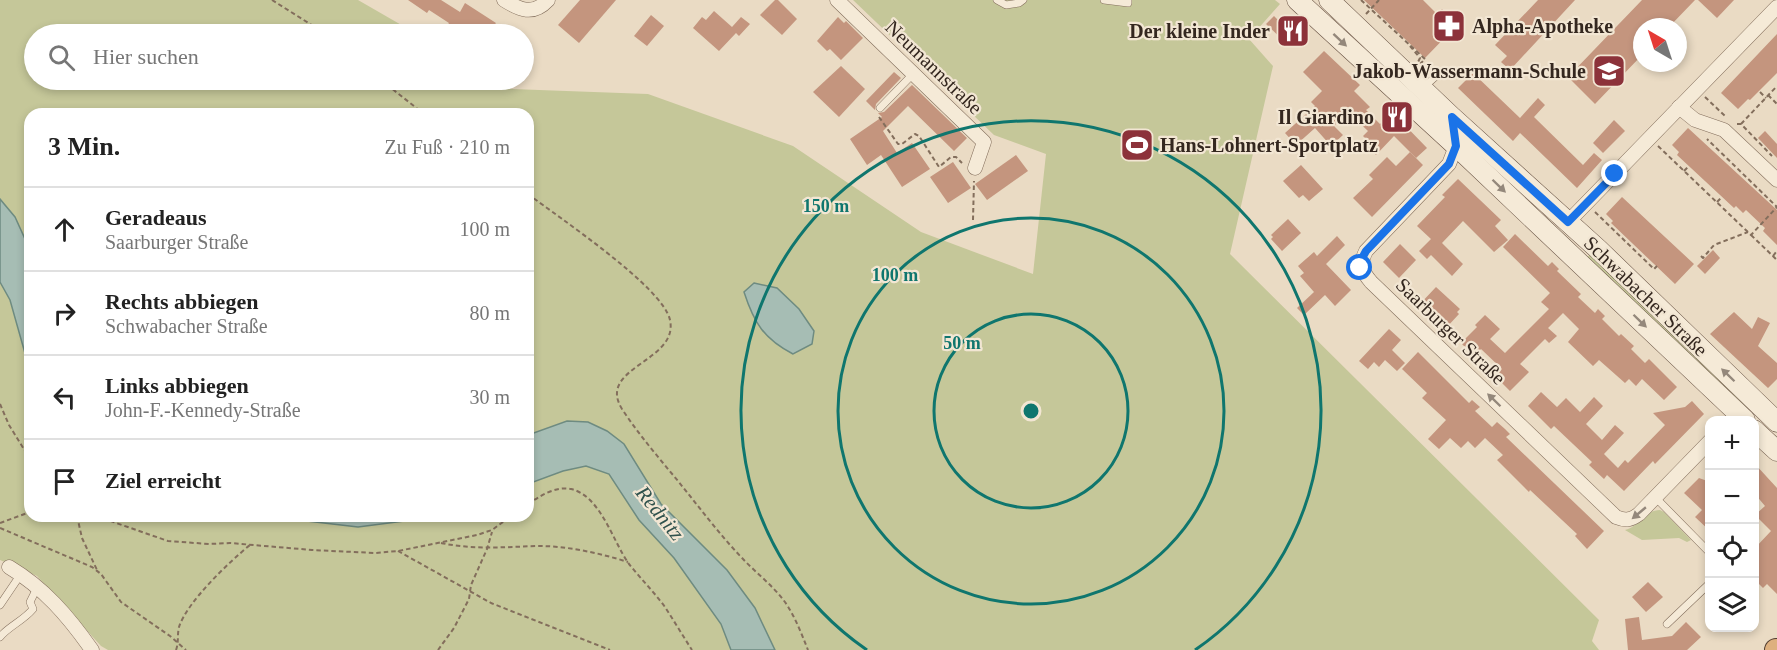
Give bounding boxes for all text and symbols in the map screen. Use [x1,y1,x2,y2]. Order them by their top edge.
pharmacy icon: Alpha-Apotheke [1431,8,1467,44]
restaurant icon: Der kleine Inder [1275,13,1311,49]
street label: Neumannstraße [881,15,987,119]
place label: Alpha-Apotheke [1472,15,1613,38]
north arrow [1633,18,1687,72]
place label: Der kleine Inder [1129,20,1270,42]
search box [24,24,534,90]
one-way arrow [1333,32,1347,46]
icon: search [45,41,78,74]
text: Hier suchen [93,44,199,69]
school or university icon: Jakob-Wassermann-Schule [1591,53,1627,89]
place label: Jakob-Wassermann-Schule [1353,60,1586,82]
restaurant icon: Il Giardino [1379,99,1415,135]
place label: Il Giardino [1278,106,1374,128]
sports icon: Hans-Lohnert-Sportplatz [1119,127,1155,163]
text: 3 Min. [48,132,120,161]
place label: Hans-Lohnert-Sportplatz [1160,134,1378,157]
text: Zu Fuß · 210 m [384,136,510,158]
route end [1601,160,1627,186]
one-way arrow [1491,179,1505,193]
text: 150 m [803,196,849,216]
text: Geradeaus [105,205,206,230]
icon: ahead [48,213,81,246]
text: 100 m [459,218,510,240]
text: Saarburger Straße [105,231,248,253]
street label: Schwabacher Straße [1580,232,1712,361]
route start [1346,254,1372,280]
text: 100 m [872,265,918,285]
street label: Saarburger Straße [1391,273,1510,390]
text: Rechts abbiegen [105,289,258,314]
icon: right [48,297,81,330]
text: 80 m [469,302,510,324]
one-way arrow [1633,313,1647,327]
text: Schwabacher Straße [105,315,268,337]
text: 50 m [943,333,981,353]
one-way arrow [1721,368,1736,382]
text: Links abbiegen [105,373,249,398]
icon: left [48,381,81,414]
text: 30 m [469,386,510,408]
one-way arrow [1487,394,1502,407]
text: John-F.-Kennedy-Straße [105,399,301,421]
centre of rings [1021,401,1041,421]
map controls [1705,416,1759,632]
button: + [1705,416,1759,470]
icon: arrive [48,465,81,498]
text: Ziel erreicht [105,468,221,493]
button: − [1705,470,1759,524]
water label: Rednitz [630,480,689,545]
one-way arrow [1631,506,1647,519]
button: locate [1705,524,1759,578]
button: layers [1705,578,1759,632]

